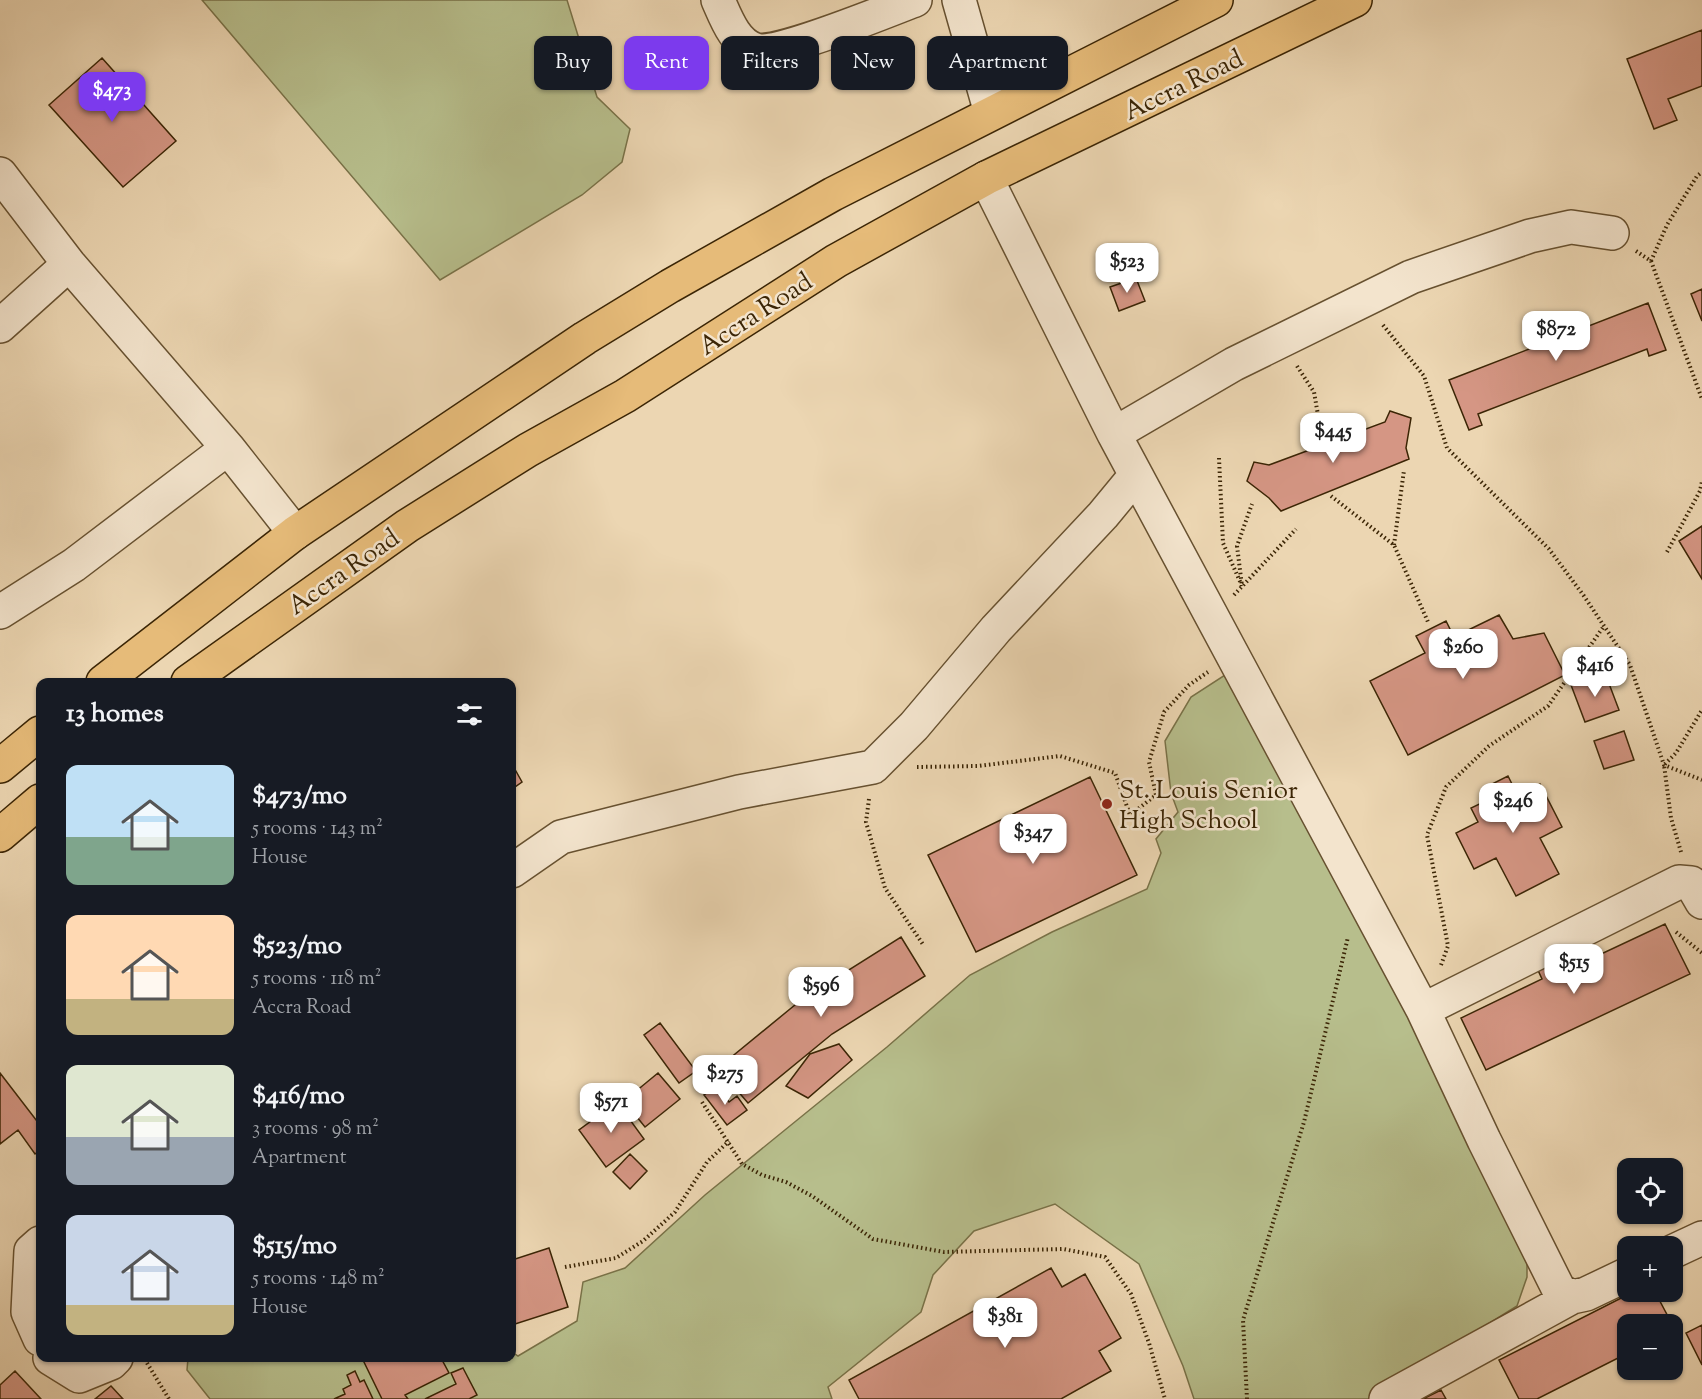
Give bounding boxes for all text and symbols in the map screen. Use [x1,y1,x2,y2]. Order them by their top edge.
chip: Buy [534,36,612,90]
chip: Rent [624,36,709,90]
chip: Filters [721,36,819,90]
chip: New [831,36,915,90]
chip: Apartment [927,36,1068,90]
street label: Accra Road [1118,41,1250,131]
pin: $473 [76,72,148,123]
text: $473 [93,77,131,106]
pin: $523 [1091,243,1163,294]
text: $523 [1110,248,1144,277]
street label: Accra Road [692,264,821,366]
pin: $872 [1520,311,1592,362]
text: $872 [1536,316,1576,345]
pin: $445 [1297,413,1369,464]
text: $445 [1314,418,1352,447]
street label: Accra Road [281,521,408,625]
pin: $260 [1427,629,1499,680]
text: $260 [1443,634,1483,663]
pin: $416 [1559,647,1631,698]
text: $416 [1576,652,1614,681]
text: 13 homes [66,696,164,733]
icon: filters [453,698,486,731]
place label: St. Louis Senior High School [1119,773,1298,840]
text: $473/mo [252,778,347,815]
pin: $246 [1477,783,1549,834]
text: $246 [1493,788,1533,817]
icon: home [114,789,186,861]
marker: St. Louis Senior High School [1100,797,1114,811]
pin: $347 [997,814,1069,865]
text: 5 rooms · 143 m² [252,815,383,844]
text: $347 [1014,819,1052,848]
text: House [252,844,307,873]
text: $523/mo [252,928,342,965]
icon: home [114,939,186,1011]
pin: $515 [1538,944,1610,995]
text: $515 [1558,949,1590,978]
text: 5 rooms · 118 m² [252,965,382,994]
pin: $596 [785,967,857,1018]
text: $596 [802,972,840,1001]
text: Accra Road [252,994,351,1023]
pin: $275 [689,1055,761,1106]
text: $275 [707,1060,743,1089]
text: $416/mo [252,1078,345,1115]
pin: $571 [575,1083,647,1134]
text: $571 [594,1088,628,1117]
icon: home [114,1089,186,1161]
text: 3 rooms · 98 m² [252,1115,379,1144]
text: Apartment [252,1144,347,1173]
map controls [1617,1158,1683,1380]
button: locate [1617,1158,1683,1224]
text: $515/mo [252,1228,337,1265]
button: + [1617,1236,1683,1302]
icon: home [114,1239,186,1311]
text: 5 rooms · 148 m² [252,1265,385,1294]
text: House [252,1294,307,1323]
pin: $381 [969,1298,1041,1349]
text: $381 [987,1303,1023,1332]
button: − [1617,1314,1683,1380]

